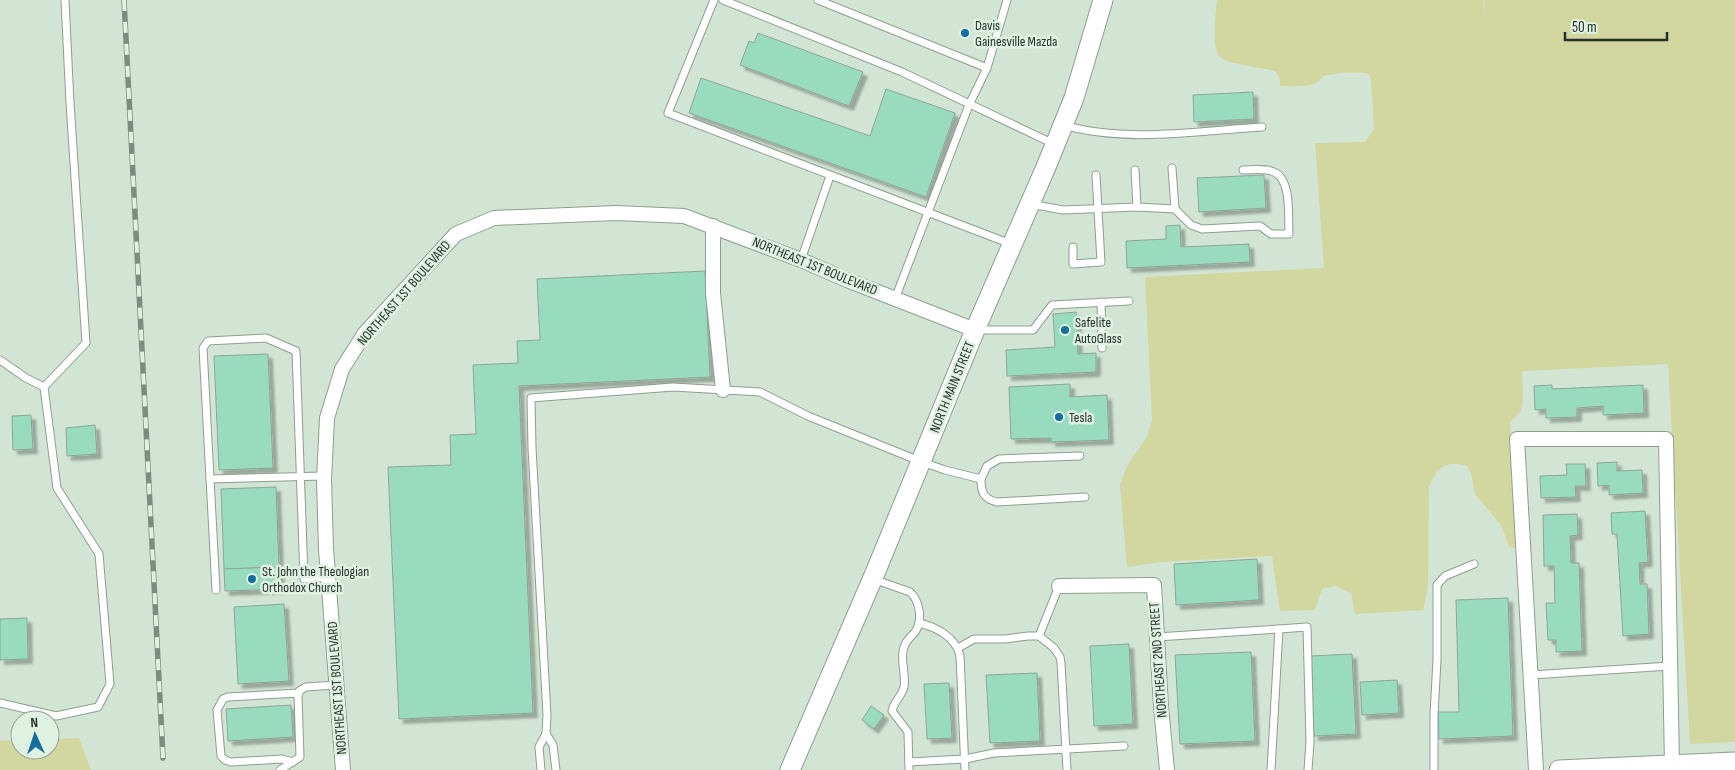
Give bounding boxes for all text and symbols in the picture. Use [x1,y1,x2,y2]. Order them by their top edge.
scale bar [1565,10,1668,42]
place label: Davis Gainesville Mazda [975,17,1057,50]
text: 50 m [1572,18,1597,37]
marker: Davis Gainesville Mazda [959,27,971,39]
street label: NORTHEAST 1ST BOULEVARD [750,233,880,299]
street label: NORTHEAST 1ST BOULEVARD [354,237,454,349]
place label: Safelite AutoGlass [1074,314,1122,347]
marker: Safelite AutoGlass [1059,324,1071,336]
street label: NORTH MAIN STREET [926,339,978,435]
place label: Tesla [1069,409,1092,426]
marker: Tesla [1053,411,1065,423]
place label: St. John the Theologian Orthodox Church [262,563,369,596]
marker: St. John the Theologian Orthodox Church [246,573,258,585]
street label: NORTHEAST 2ND STREET [1145,601,1171,718]
street label: NORTHEAST 1ST BOULEVARD [324,621,350,755]
north arrow [10,710,60,760]
text: N [30,714,39,731]

